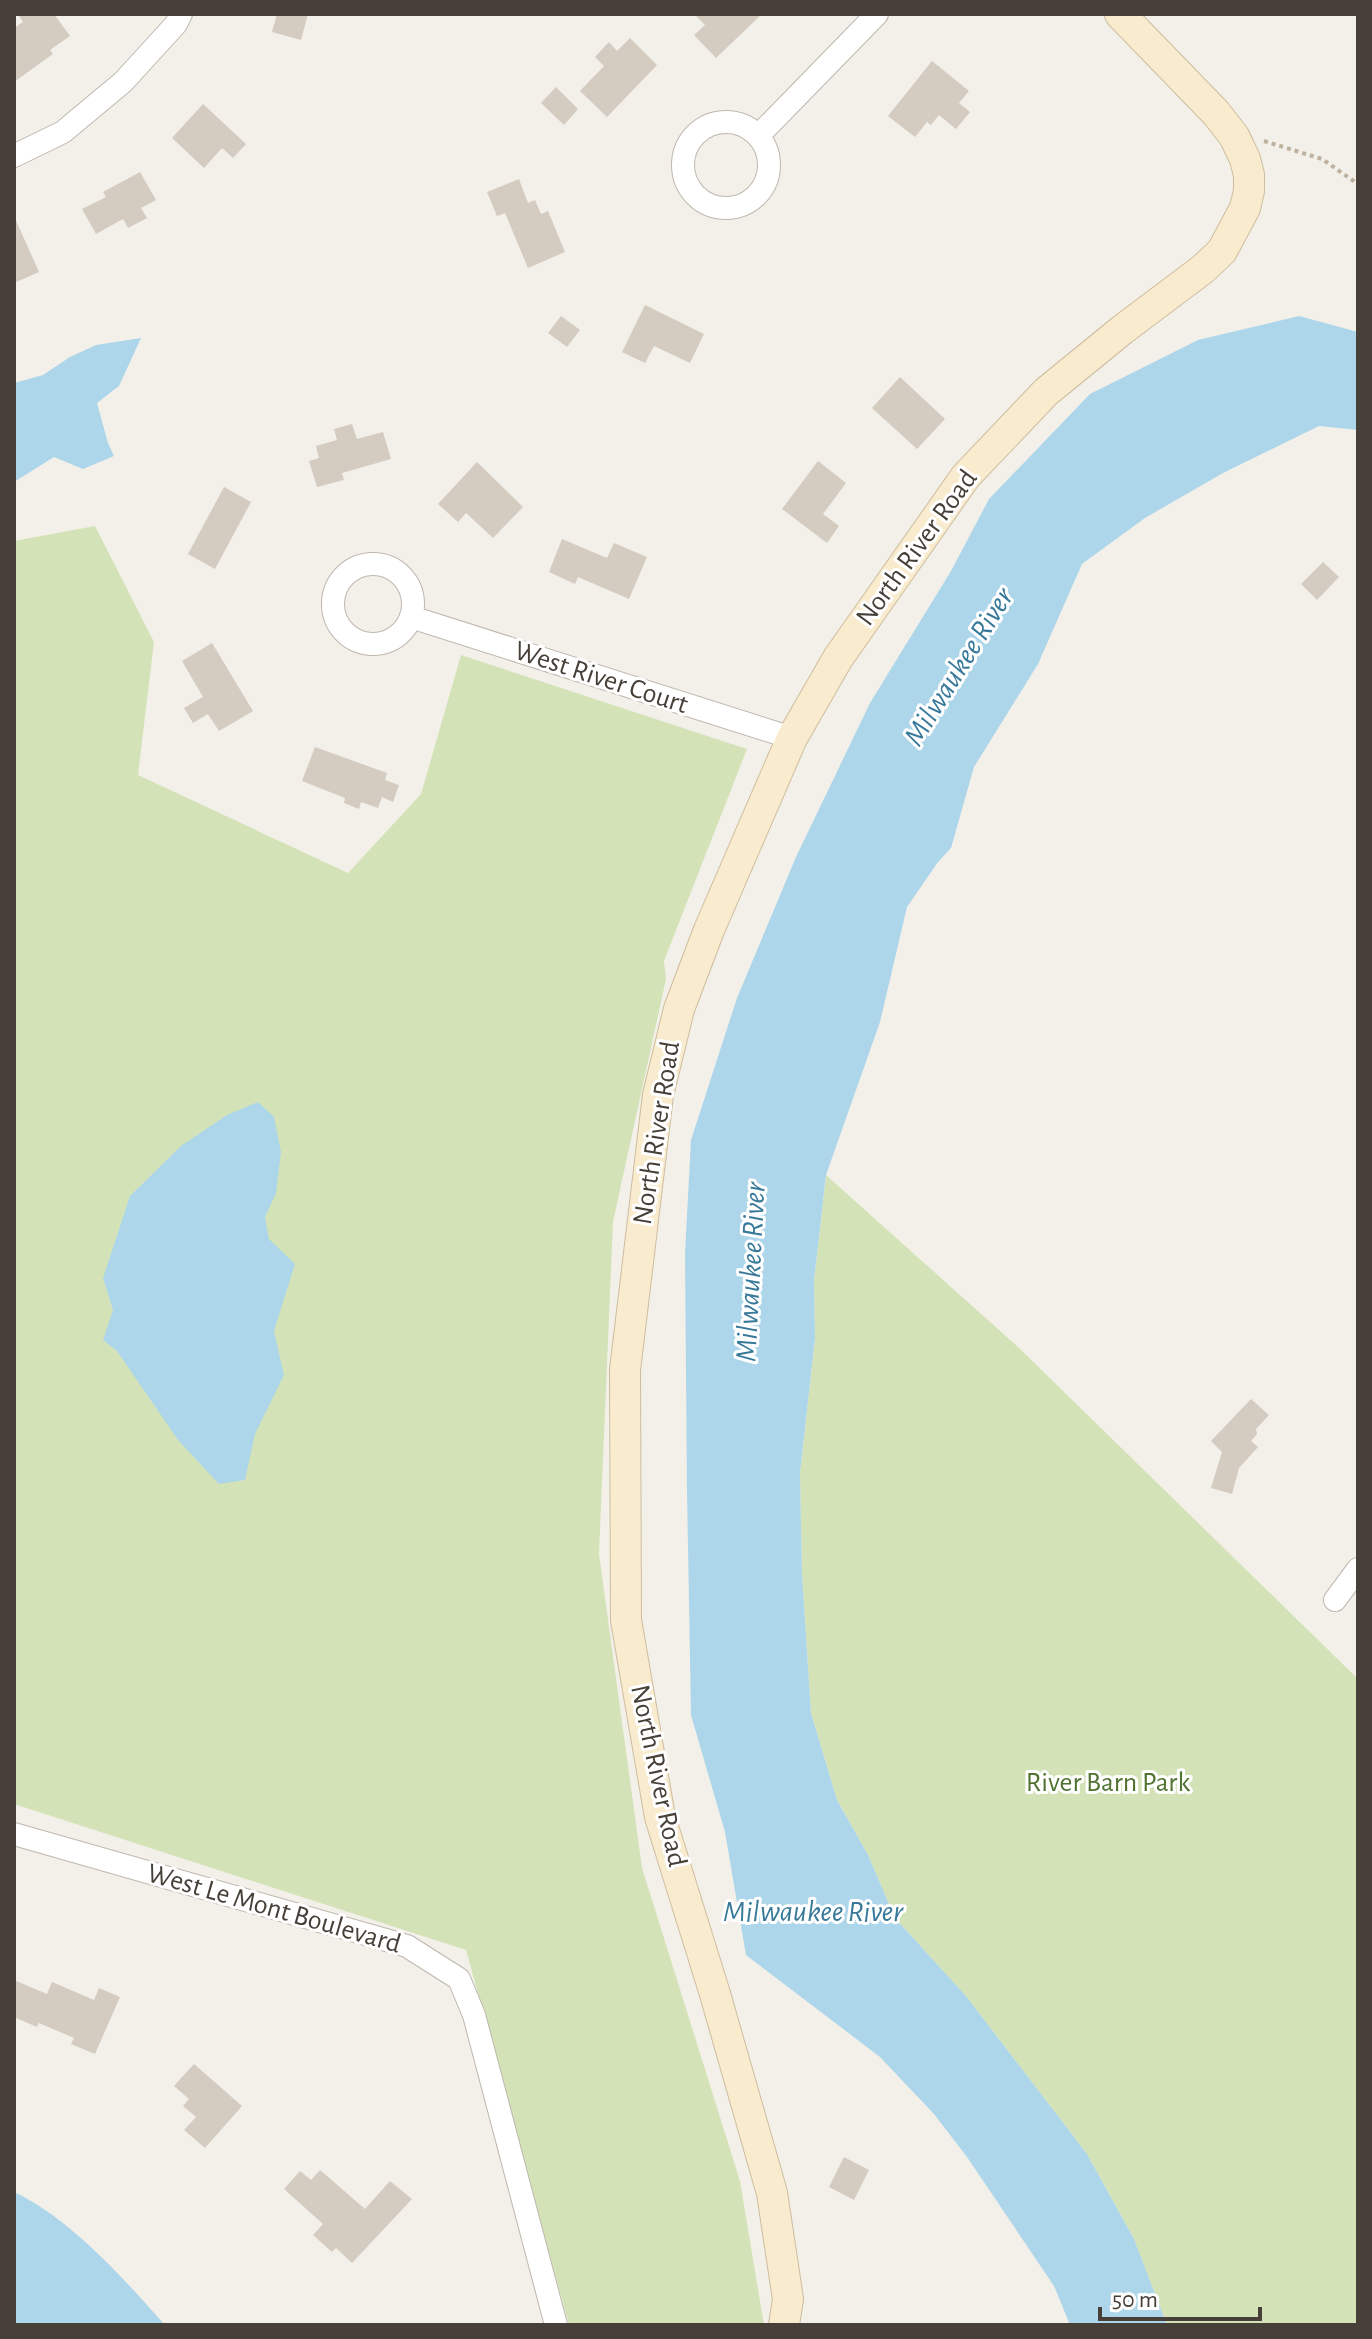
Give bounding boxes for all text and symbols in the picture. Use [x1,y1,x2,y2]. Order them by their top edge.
street label: North River Road [851,465,983,631]
water label: Milwaukee River [899,582,1020,751]
street label: West River Court [511,637,691,719]
street label: North River Road [629,1039,685,1227]
water label: Milwaukee River [731,1180,771,1363]
street label: North River Road [625,1683,691,1869]
park label: River Barn Park [1026,1769,1190,1797]
street label: West Le Mont Boulevard [144,1859,404,1959]
water label: Milwaukee River [723,1897,904,1927]
scale bar [1100,2271,1260,2321]
text: 50 m [1112,2288,1158,2312]

